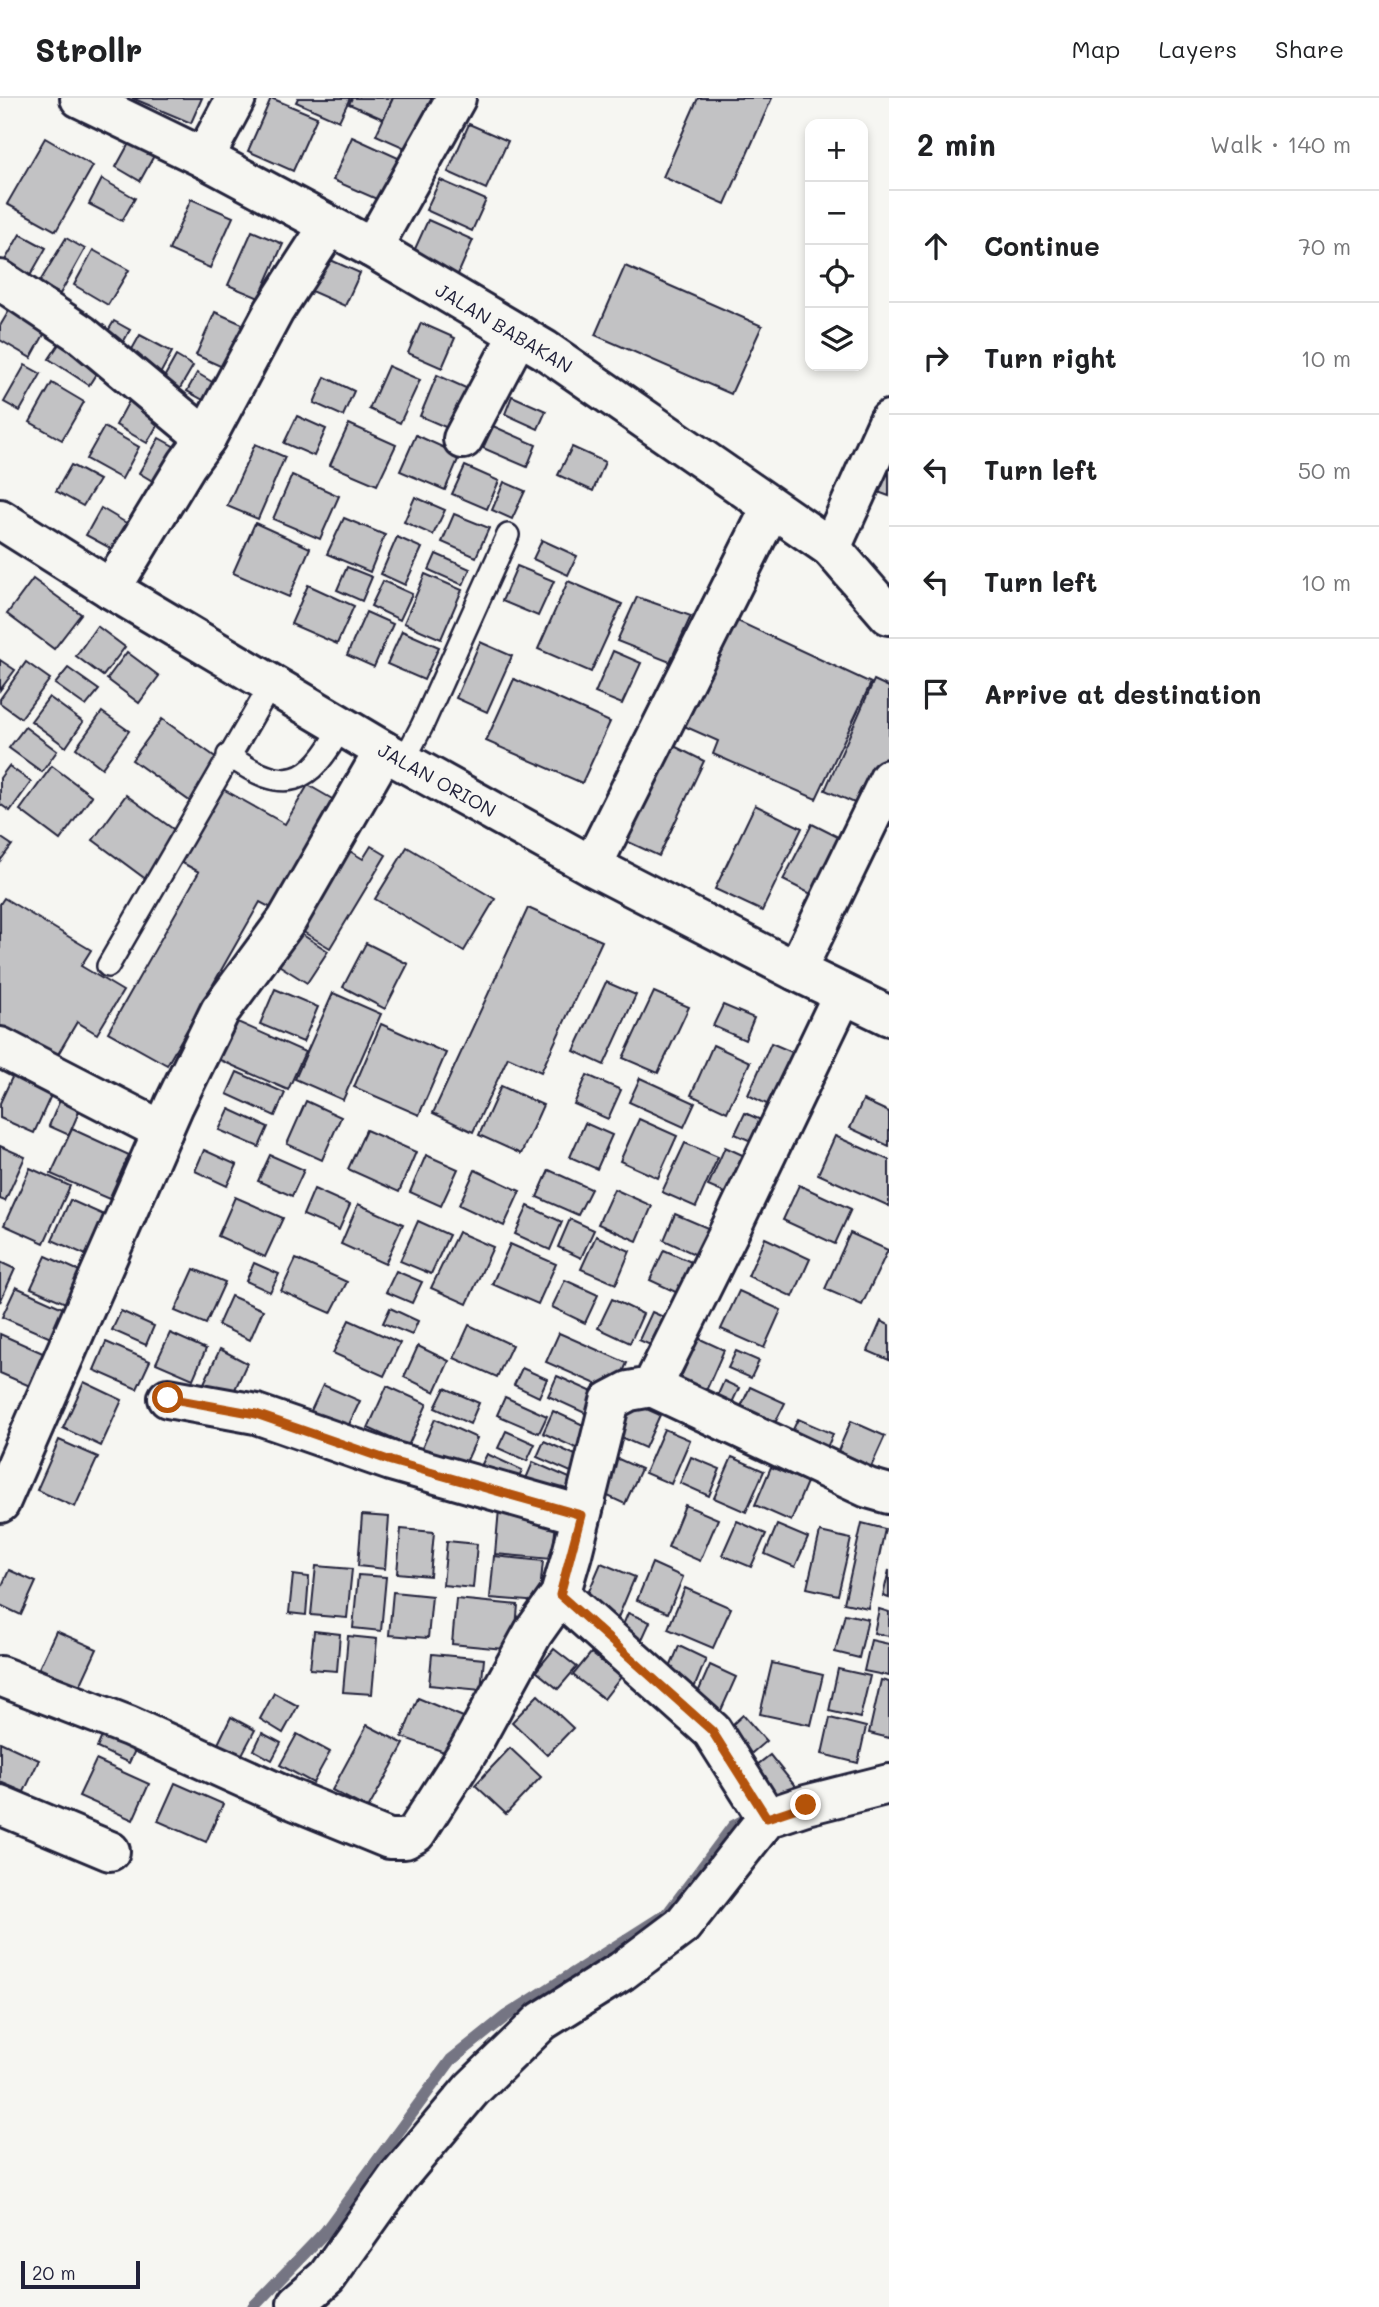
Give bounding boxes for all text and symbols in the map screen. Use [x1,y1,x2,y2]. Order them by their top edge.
text: Strollr [35,27,143,70]
text: Map [1072,33,1120,64]
text: Layers [1158,33,1237,64]
text: Share [1275,33,1344,64]
map controls [805,119,868,371]
button: + [805,119,868,182]
text: 2 min [917,124,996,164]
text: Walk · 140 m [1210,129,1351,159]
button: − [805,182,868,245]
icon: ahead [917,227,955,265]
text: Continue [984,229,1100,263]
text: 70 m [1298,231,1351,261]
button: locate [805,245,868,308]
street label: JALAN BABAKAN [431,277,577,378]
button: layers [805,308,868,371]
icon: right [917,339,955,377]
text: Turn right [984,341,1117,375]
text: 10 m [1301,343,1351,373]
icon: left [917,451,955,489]
text: Turn left [984,453,1097,487]
text: 50 m [1298,455,1351,485]
icon: left [917,563,955,601]
text: Turn left [984,565,1097,599]
text: 10 m [1301,567,1351,597]
icon: arrive [917,675,955,713]
text: Arrive at destination [984,677,1261,711]
street label: JALAN ORION [374,737,501,822]
route start [152,1382,183,1413]
route end [790,1789,821,1820]
scale bar [21,2258,140,2290]
text: 20 m [32,2260,76,2285]

